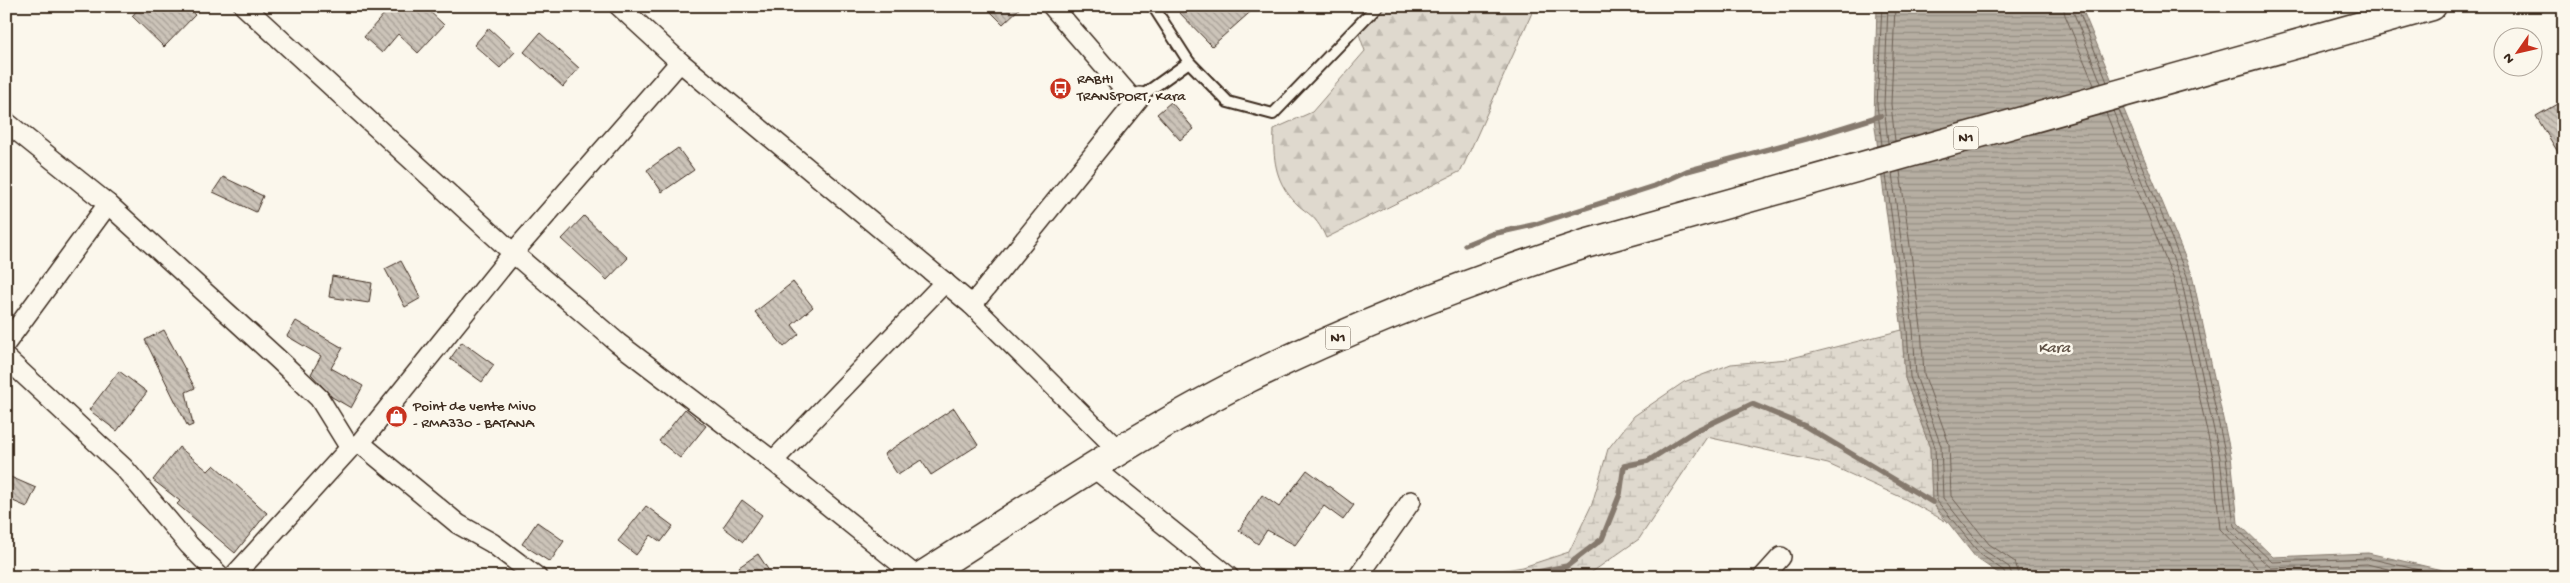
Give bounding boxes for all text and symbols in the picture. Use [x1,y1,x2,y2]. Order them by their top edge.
north arrow [2492,28,2542,78]
text: N [2500,49,2519,66]
place label: RABHI TRANSPORT, Kara [1076,71,1186,106]
bus stop icon: RABHI TRANSPORT, Kara [1049,77,1073,101]
road number: N1 [1954,126,1978,150]
road number: N1 [1326,326,1350,349]
water label: Kara [2038,340,2071,359]
place label: Point de vente Mivo - RMA330 - BATANA [412,398,536,433]
shop icon: Point de vente Mivo - RMA330 - BATANA [385,404,409,428]

